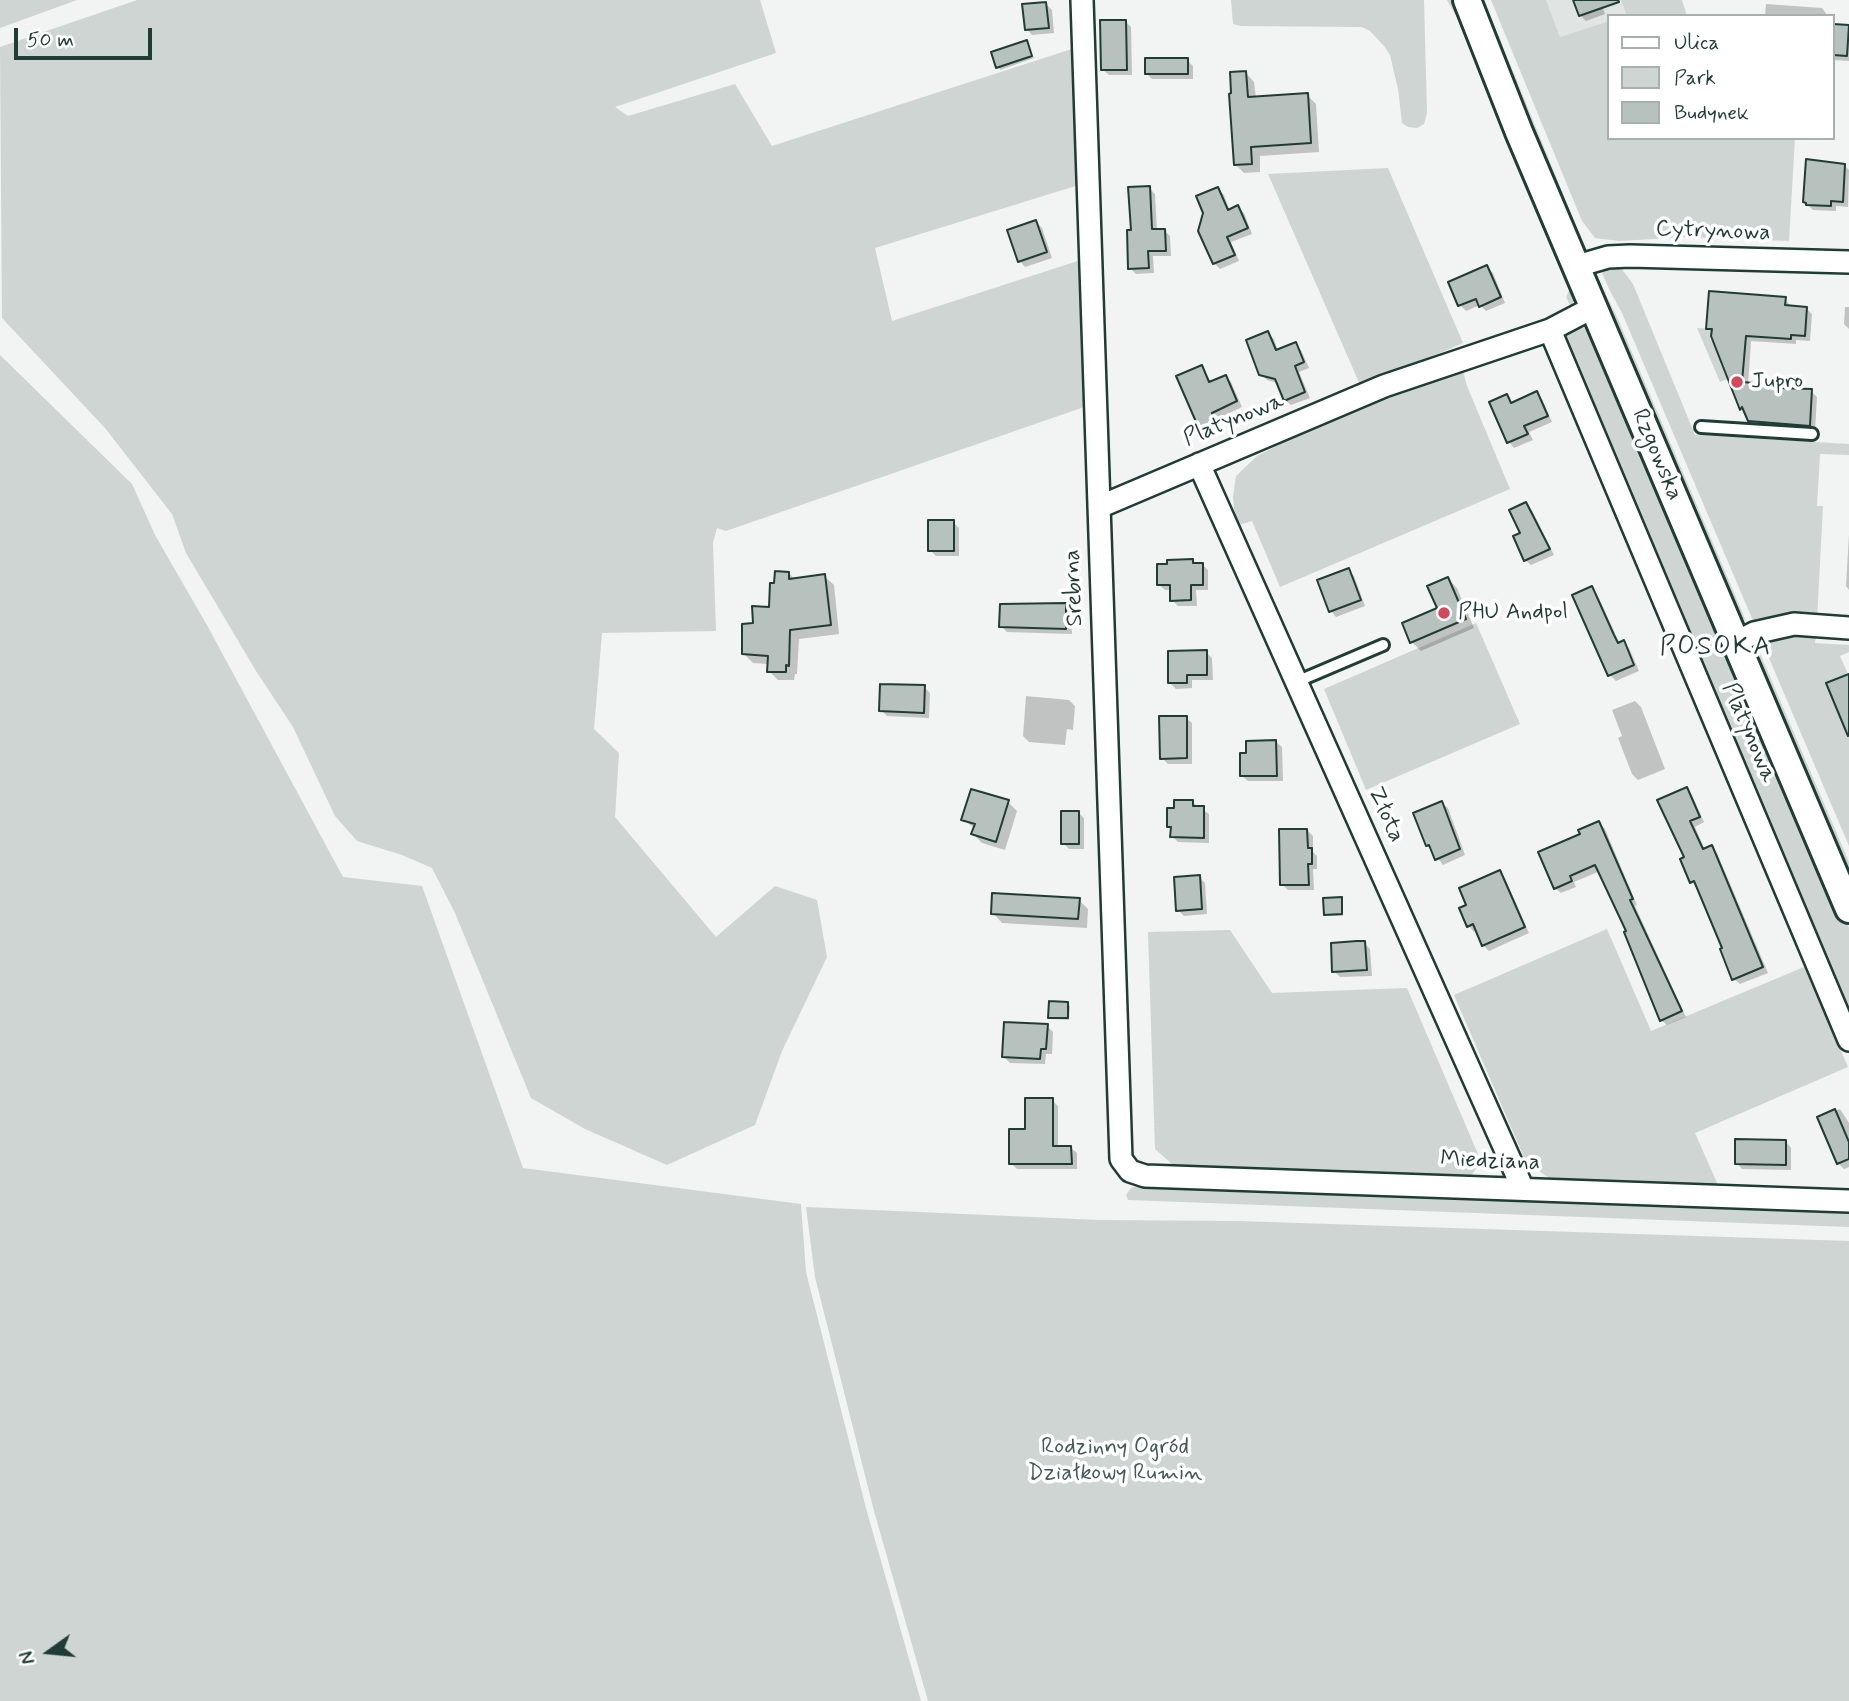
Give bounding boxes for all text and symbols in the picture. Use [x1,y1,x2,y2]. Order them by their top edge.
scale bar [18,14,156,58]
legend [1608,14,1835,140]
text: 50 m [27,26,74,54]
text: Ulica [1674,29,1719,57]
text: Park [1674,64,1716,92]
text: Budynek [1674,99,1749,127]
street label: Cytrynowa [1655,216,1771,248]
place label: Jupro [1751,368,1803,396]
marker: Jupro [1729,374,1745,390]
street label: Platynowa [1180,388,1288,454]
street label: Rzgowska [1624,405,1688,505]
street label: Srebrna [1060,549,1090,627]
place label: PHU Andpol [1458,599,1568,627]
marker: PHU Andpol [1436,605,1452,621]
district label: POSOKA [1663,633,1769,665]
street label: Platynowa [1715,679,1781,787]
street label: Złota [1361,783,1409,847]
street label: Miedziana [1440,1146,1540,1178]
park label: Rodzinny Ogród Działkowy Rumin [1028,1434,1202,1488]
north arrow [14,1617,84,1687]
text: N [15,1648,42,1667]

